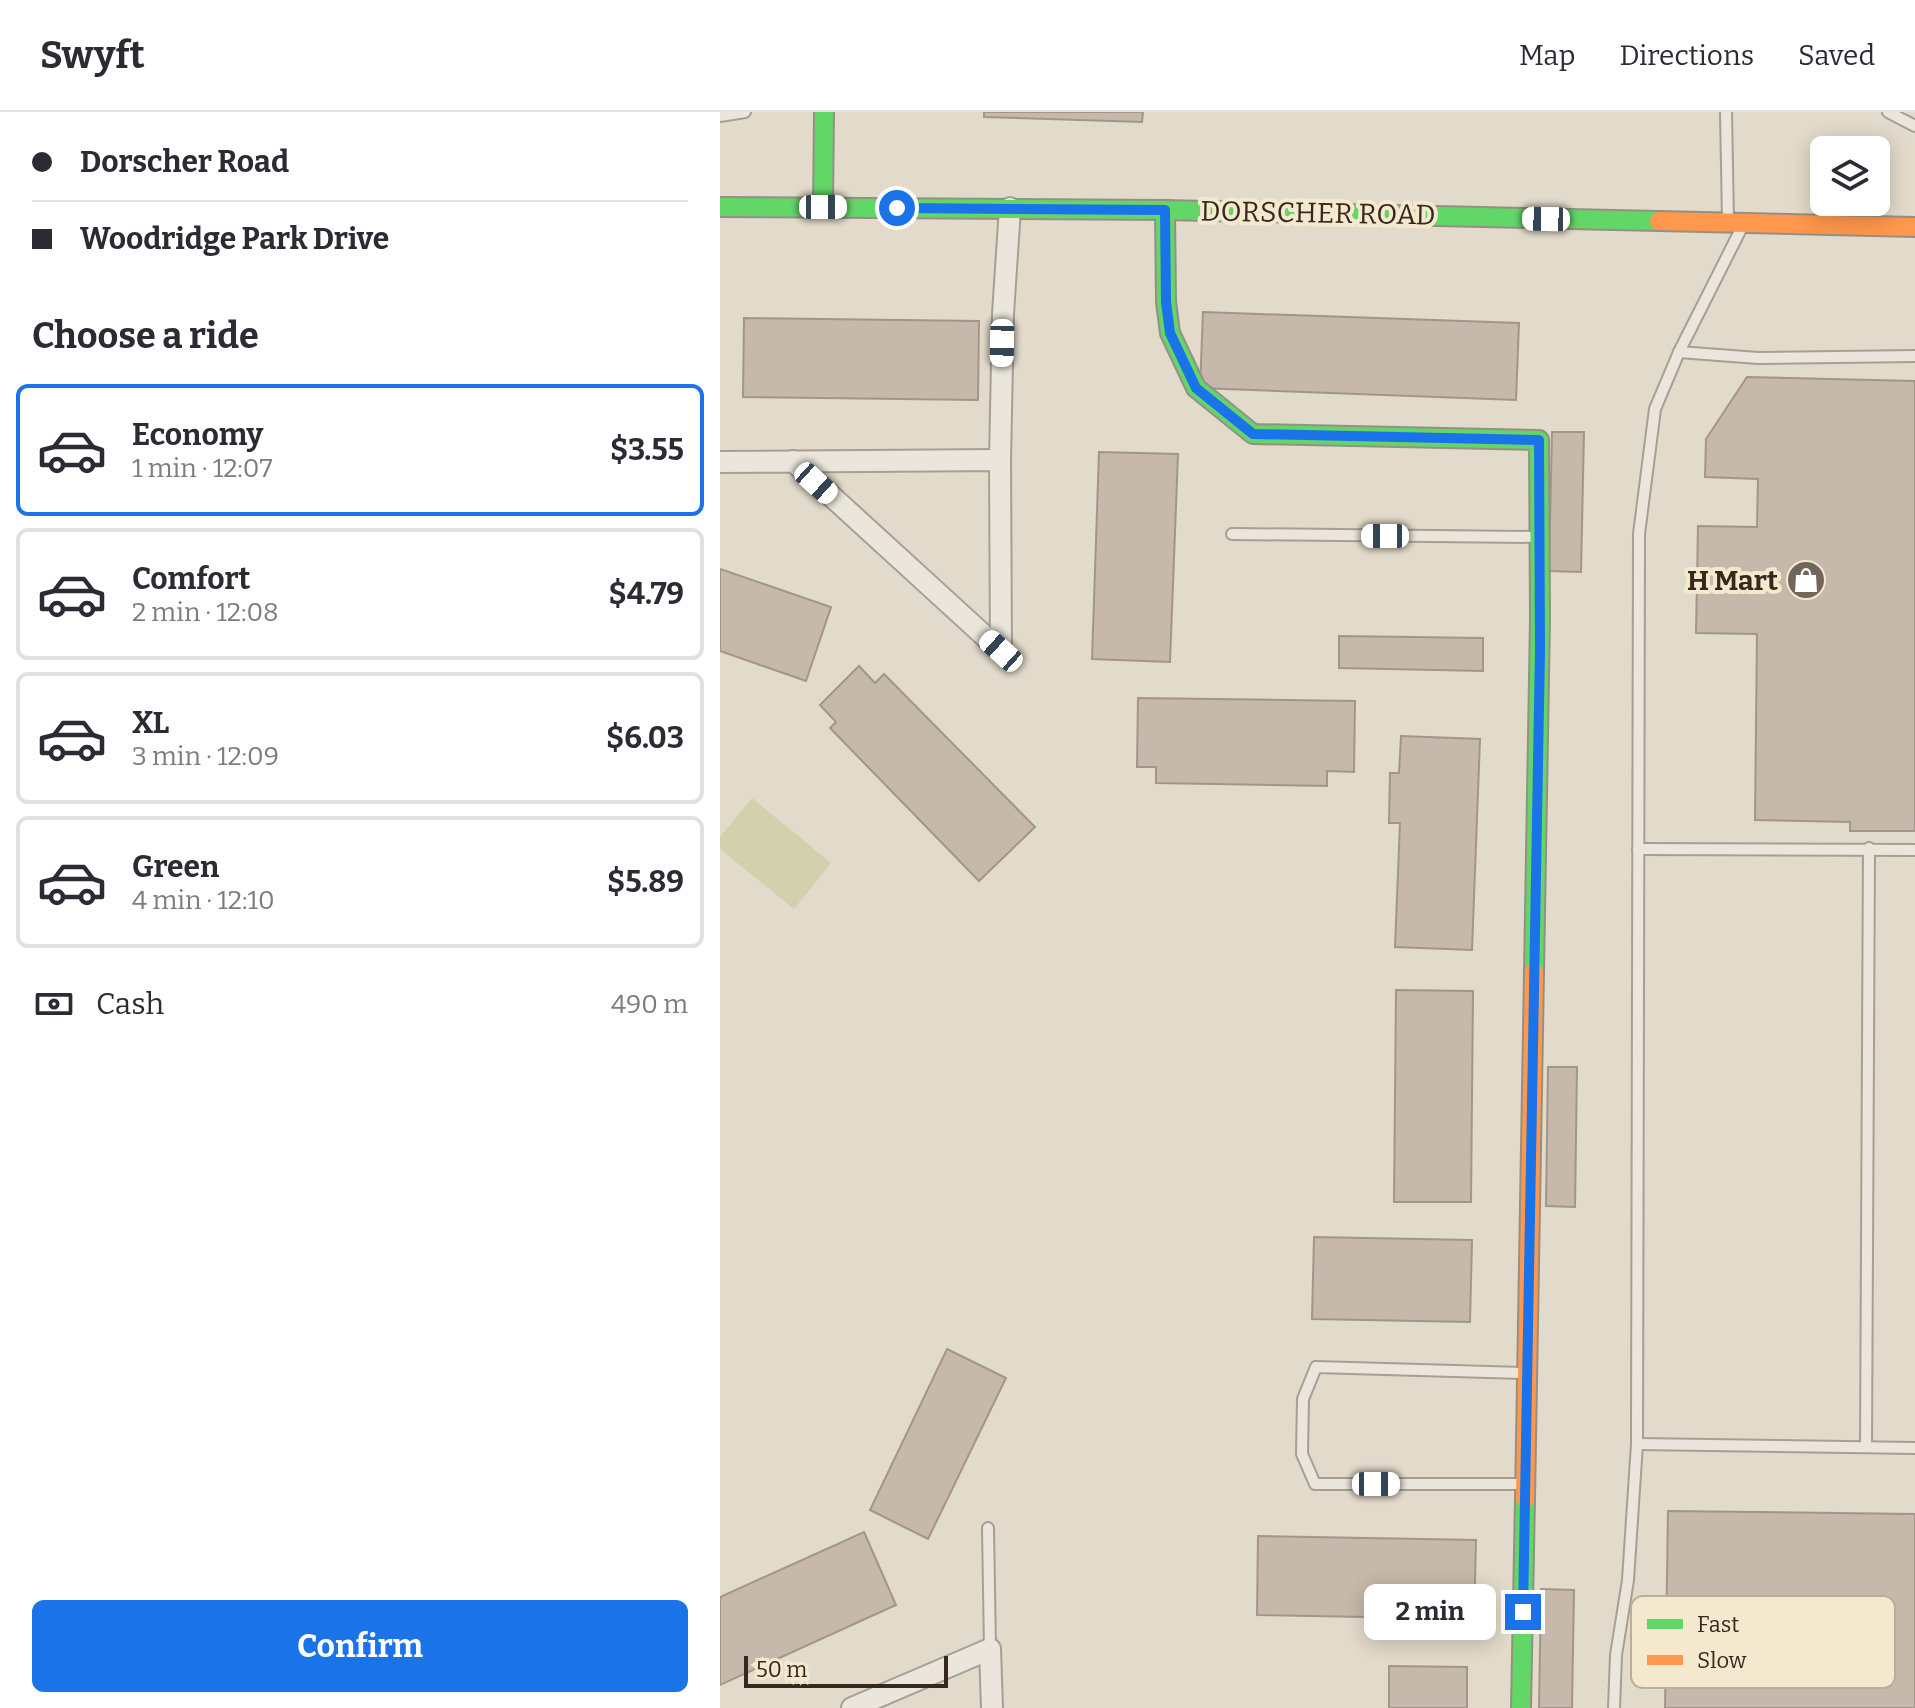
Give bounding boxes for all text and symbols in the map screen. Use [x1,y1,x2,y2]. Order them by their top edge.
text: Swyft [40,32,145,78]
text: Map [1519,39,1575,72]
text: Directions [1619,39,1754,72]
text: Saved [1798,39,1875,72]
map controls [1810,136,1890,216]
button: layers [1810,136,1890,216]
text: Dorscher Road [80,144,289,180]
route start [879,190,915,226]
street label: DORSCHER ROAD [1200,194,1436,232]
car [799,195,847,219]
car [1522,207,1570,231]
text: Woodridge Park Drive [80,221,389,257]
text: Choose a ride [32,314,259,358]
car [990,319,1014,367]
icon: car [36,414,108,486]
text: Economy [132,417,263,453]
text: $3.55 [610,432,684,468]
text: 1 min · 12:07 [132,453,273,484]
car [790,458,842,508]
car [1361,524,1409,548]
icon: car [36,558,108,630]
shop icon: H Mart [1785,559,1827,601]
text: Comfort [132,561,250,597]
place label: H Mart [1687,564,1778,597]
text: $4.79 [609,576,684,612]
text: 2 min · 12:08 [132,597,279,628]
car [975,626,1027,676]
icon: car [36,702,108,774]
text: XL [132,705,169,741]
text: $6.03 [606,720,684,756]
text: 3 min · 12:09 [132,741,279,772]
icon: car [36,846,108,918]
text: Green [132,849,219,885]
text: $5.89 [607,864,684,900]
text: 4 min · 12:10 [132,885,275,916]
icon: cash [32,982,76,1026]
text: Cash [96,986,164,1022]
text: 490 m [611,989,688,1020]
car [1352,1472,1400,1496]
callout: 2 min [1363,1584,1495,1640]
route end [1505,1594,1541,1630]
text: 2 min [1395,1596,1465,1627]
legend [1631,1596,1895,1688]
button: Confirm [32,1600,688,1692]
text: Fast [1697,1611,1739,1638]
text: Slow [1697,1647,1747,1674]
scale bar [744,1652,948,1688]
text: 50 m [756,1656,807,1683]

